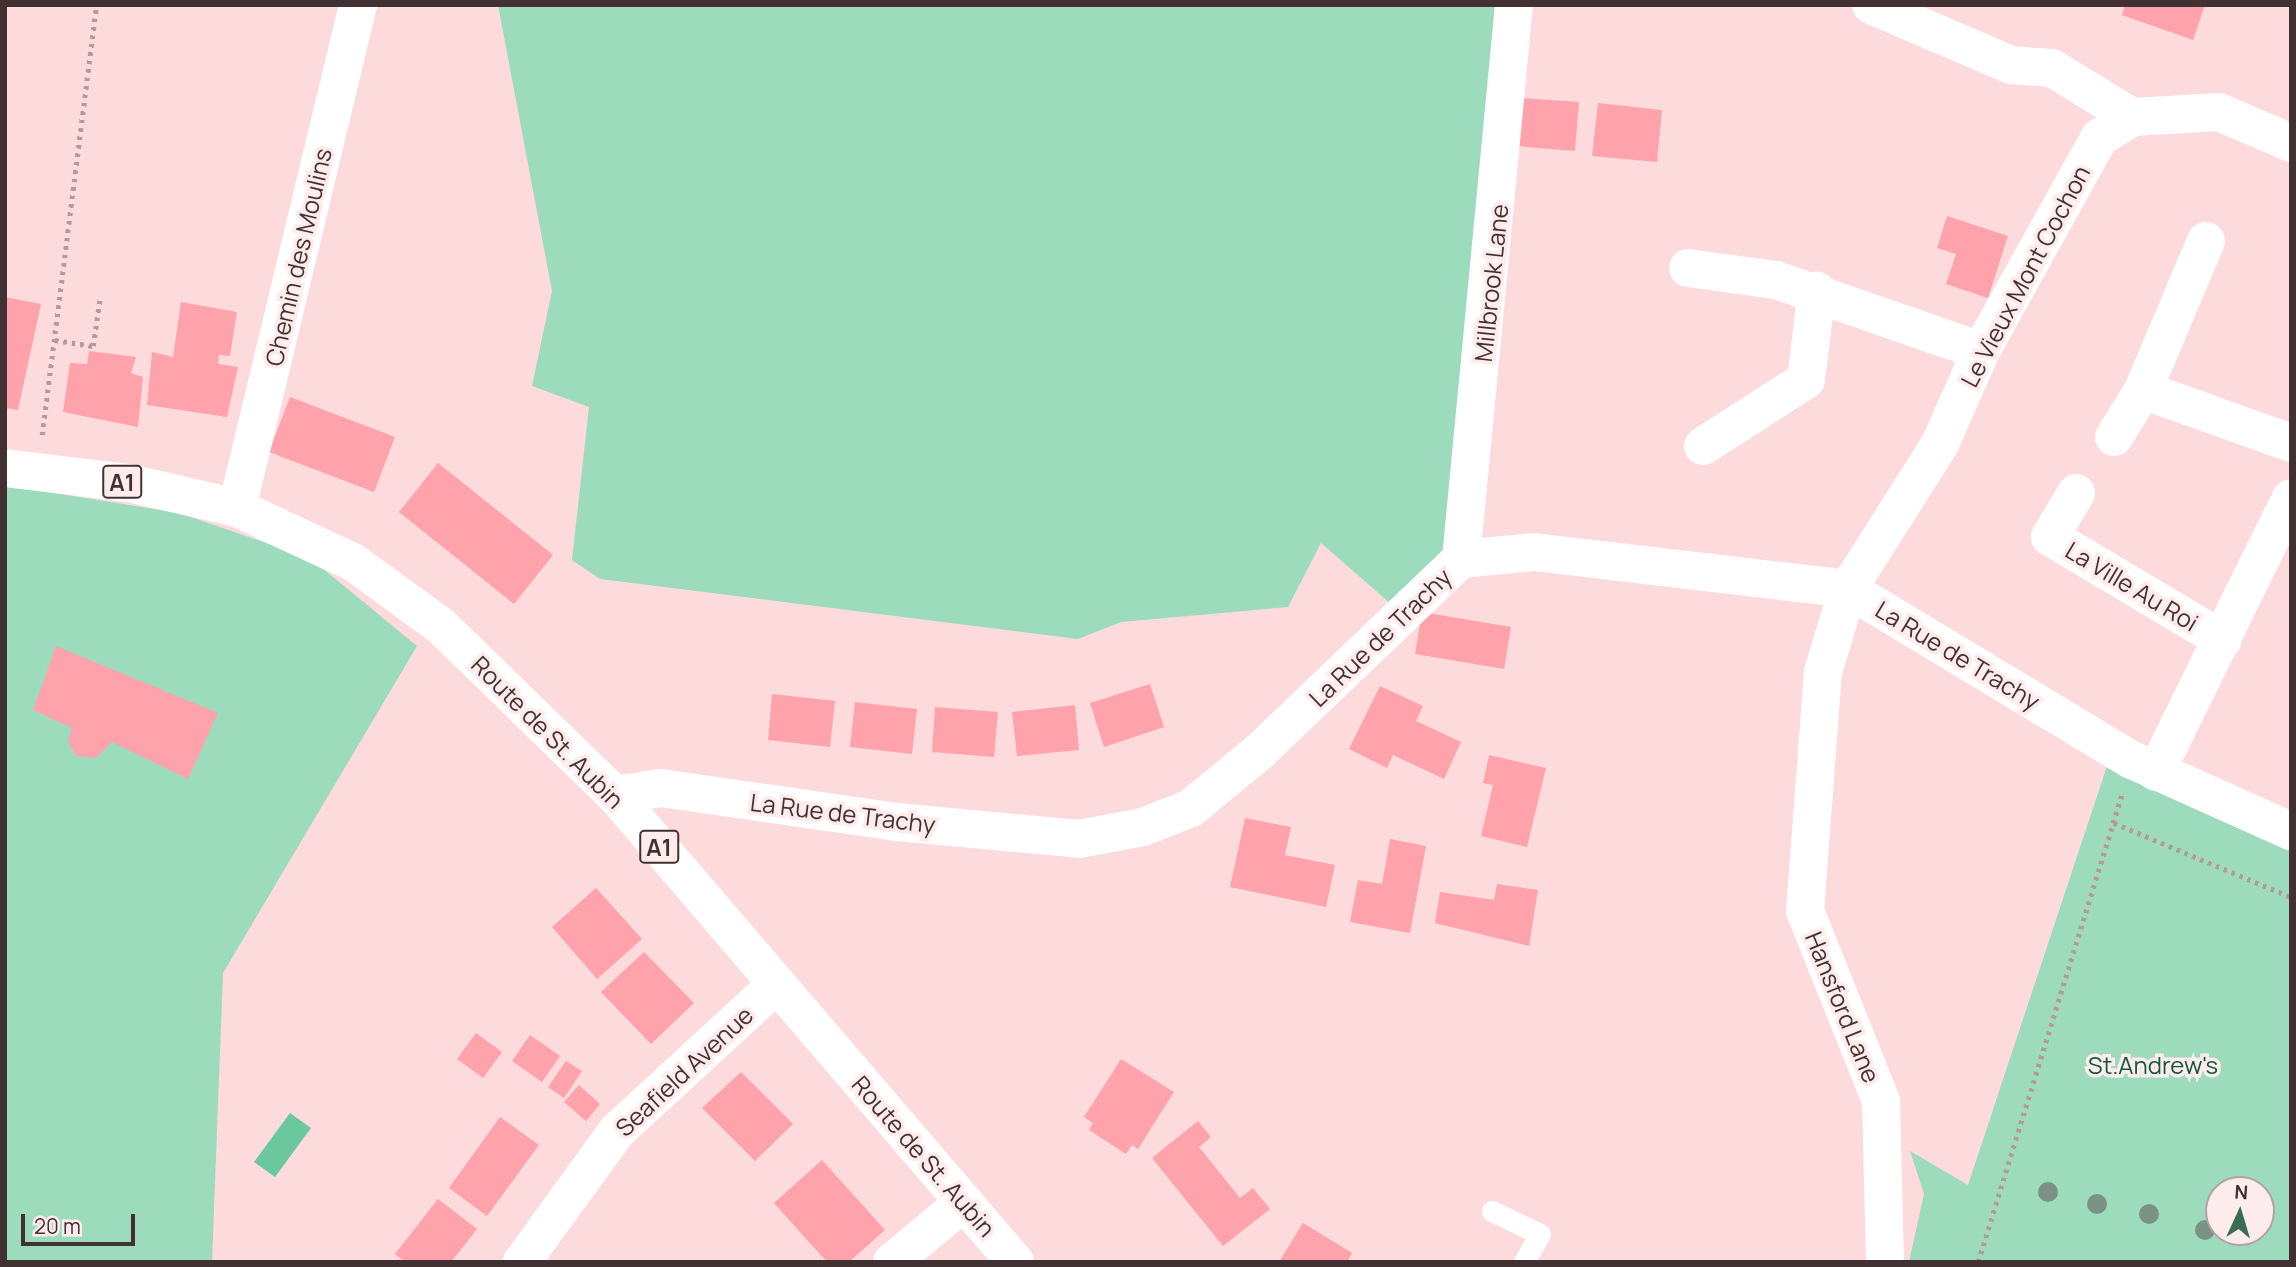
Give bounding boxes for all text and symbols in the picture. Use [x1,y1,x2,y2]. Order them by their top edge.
street label: Chemin des Moulins [259,145,337,369]
street label: Le Vieux Mont Cochon [1954,160,2096,392]
street label: Millbrook Lane [1468,203,1514,363]
road number: A1 [101,462,143,502]
street label: La Ville Au Roi [2061,535,2203,637]
street label: La Rue de Trachy [1303,562,1457,712]
street label: La Rue de Trachy [1871,595,2045,715]
street label: Route de St. Aubin [466,650,630,814]
street label: La Rue de Trachy [749,787,937,839]
road number: A1 [638,828,680,866]
street label: Hansford Lane [1800,927,1886,1087]
street label: Seafield Avenue [609,1000,759,1142]
park label: St.Andrew's [2088,1051,2218,1079]
street label: Route de St. Aubin [846,1070,1002,1242]
north arrow [2205,1176,2275,1246]
text: N [2234,1179,2249,1205]
scale bar [24,1200,138,1244]
text: 20 m [34,1212,81,1240]

